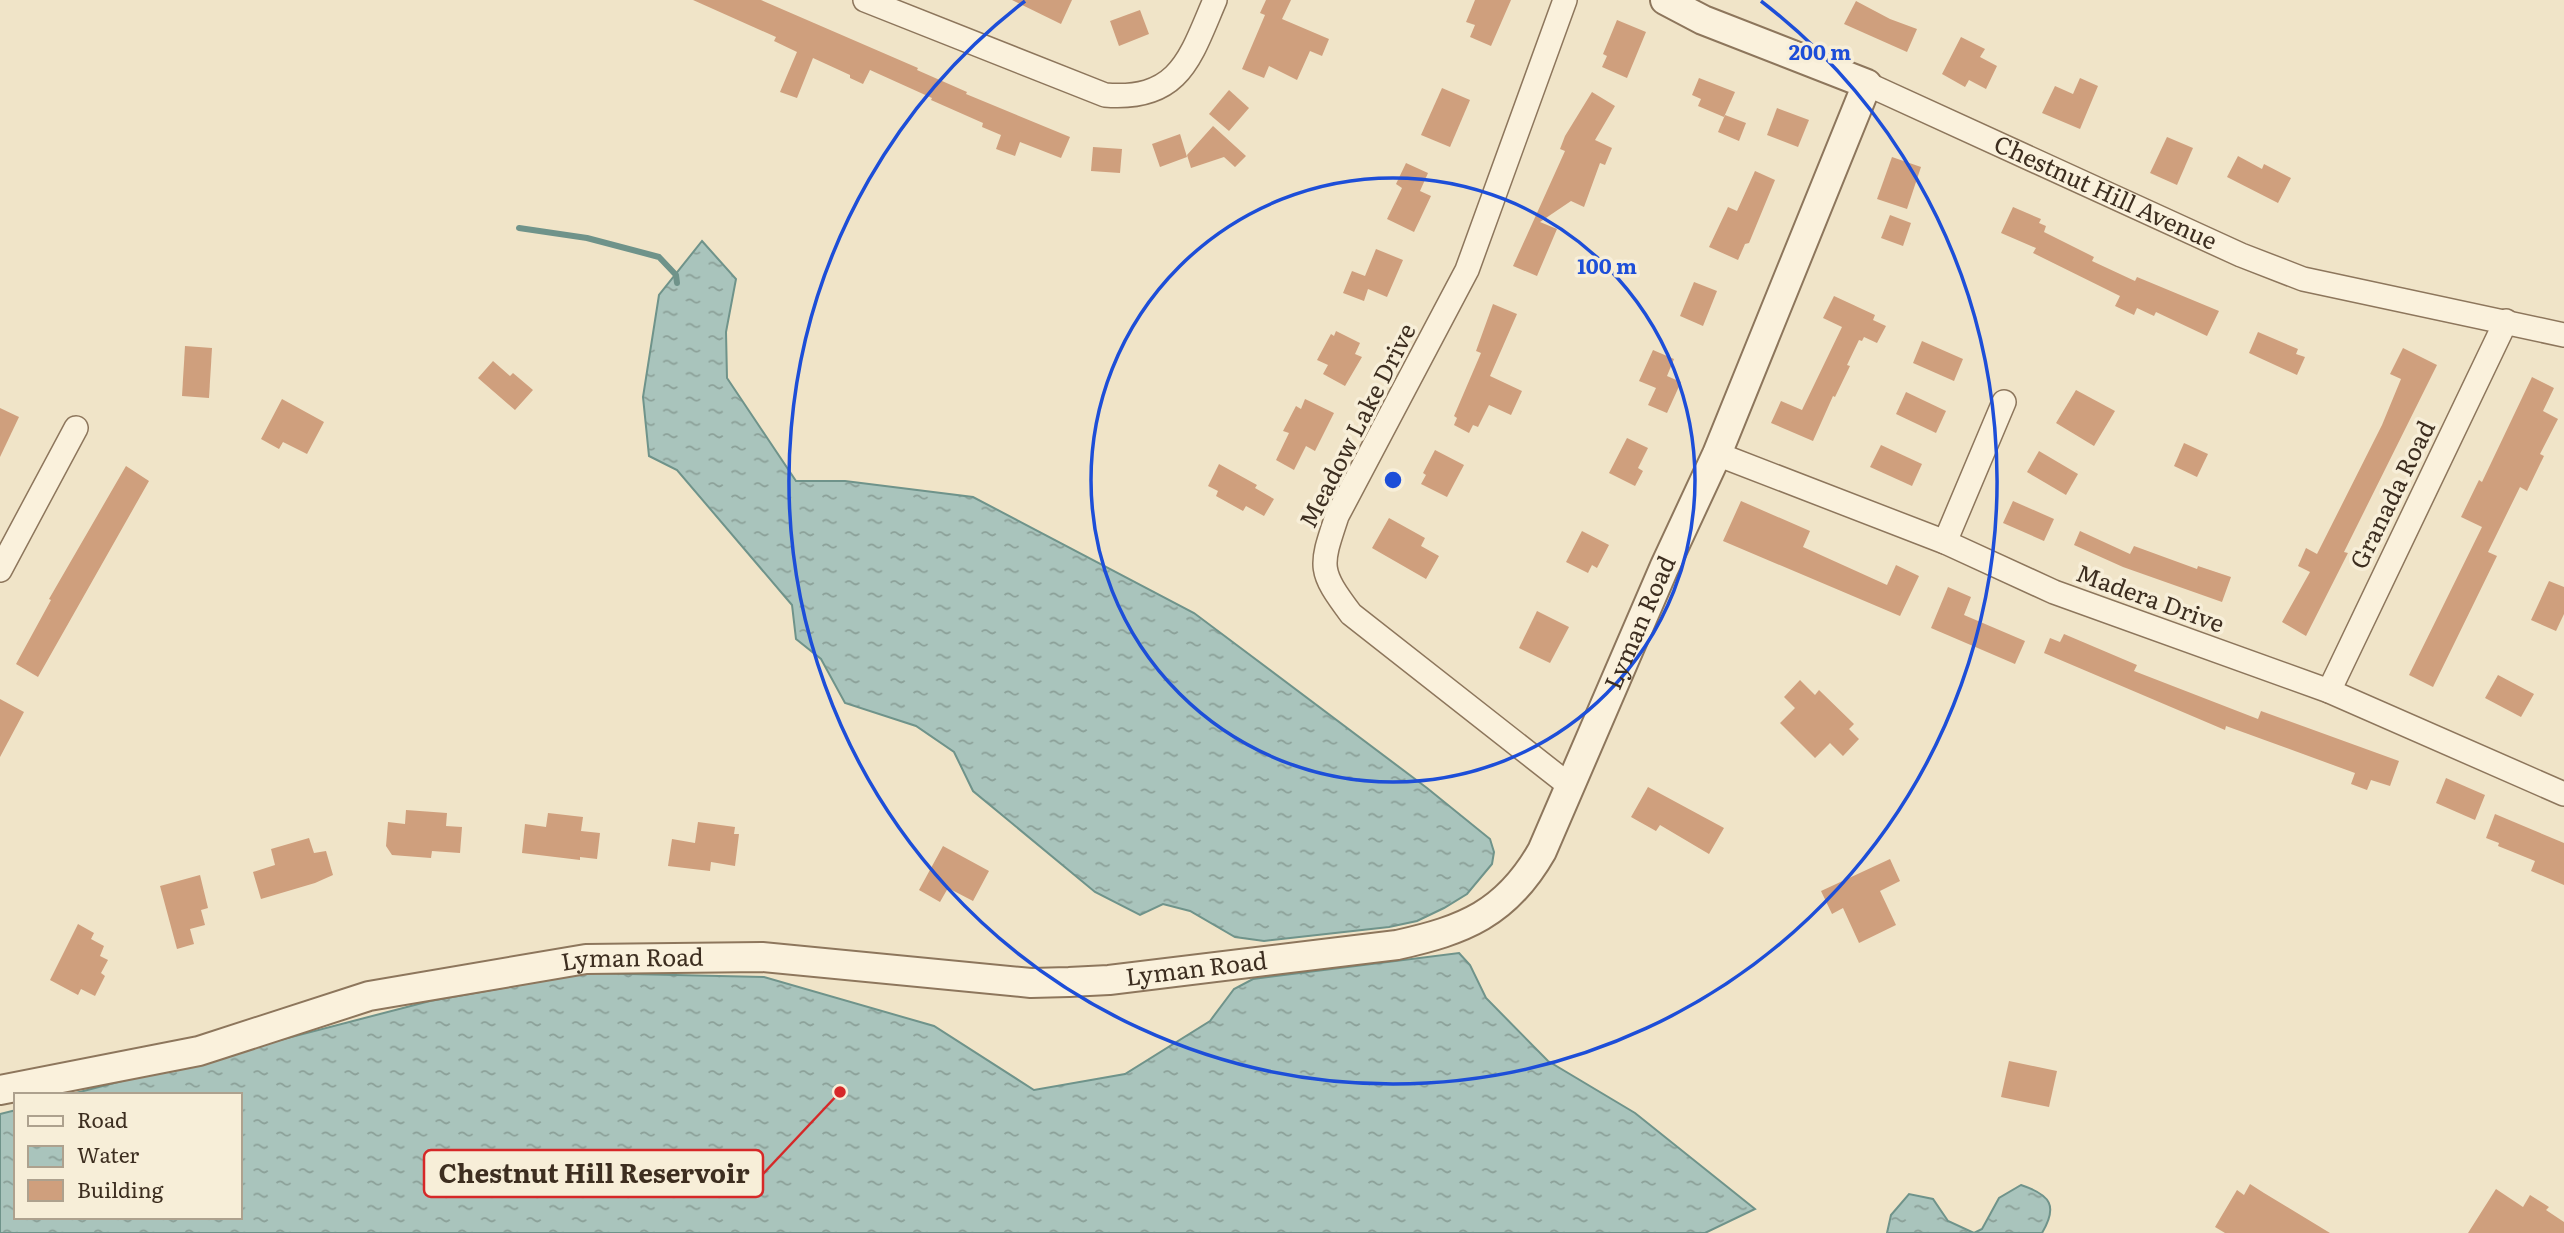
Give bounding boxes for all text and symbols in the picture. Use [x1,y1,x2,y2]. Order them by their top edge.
text: 200 m [1789,35,1851,66]
street label: Chestnut Hill Avenue [1989,124,2224,257]
text: 100 m [1577,249,1637,280]
street label: Meadow Lake Drive [1289,316,1423,533]
street label: Granada Road [2340,413,2442,574]
centre of rings [1381,468,1405,492]
street label: Lyman Road [1594,549,1683,694]
street label: Madera Drive [2072,554,2230,640]
street label: Lyman Road [558,938,704,978]
street label: Lyman Road [1123,941,1269,993]
legend [14,1093,242,1219]
text: Road [77,1103,128,1134]
text: Water [77,1138,139,1169]
callout: Chestnut Hill Reservoir [424,1150,763,1197]
text: Chestnut Hill Reservoir [438,1152,750,1191]
text: Building [77,1173,164,1204]

